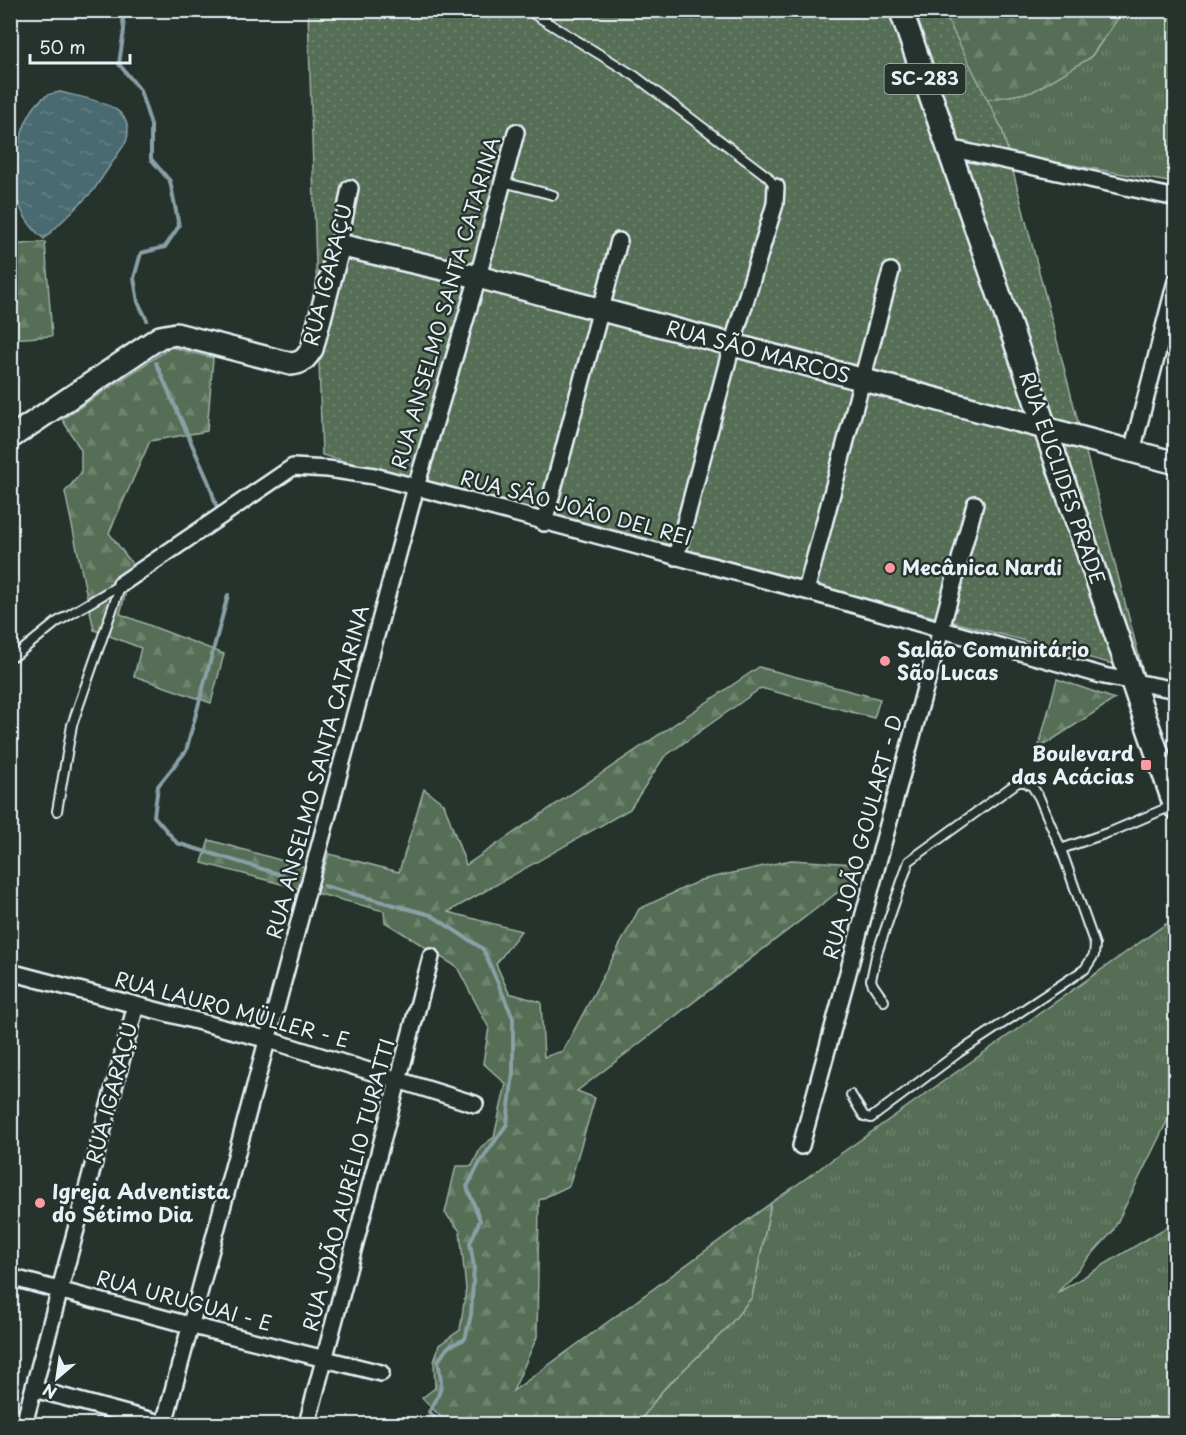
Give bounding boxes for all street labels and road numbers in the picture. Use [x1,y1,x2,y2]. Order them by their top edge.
road number: SC-283 [884,64,966,94]
street label: RUA ANSELMO SANTA CATARINA [383,133,507,472]
street label: RUA IGARAÇU [295,201,359,349]
street label: RUA SÃO MARCOS [663,312,854,390]
street label: RUA EUCLIDES PRADE [1012,367,1113,588]
street label: RUA SÃO JOÃO DEL REI [457,462,695,552]
street label: RUA ANSELMO SANTA CATARINA [258,602,376,942]
street label: RUA JOÃO GOULART - D [815,711,909,962]
street label: RUA LAURO MÜLLER - E [112,963,353,1055]
street label: RUA IGARAÇU [78,1019,144,1167]
street label: RUA JOÃO AURÉLIO TURATTI [294,1035,402,1335]
street label: RUA URUGUAI - E [93,1262,275,1338]

